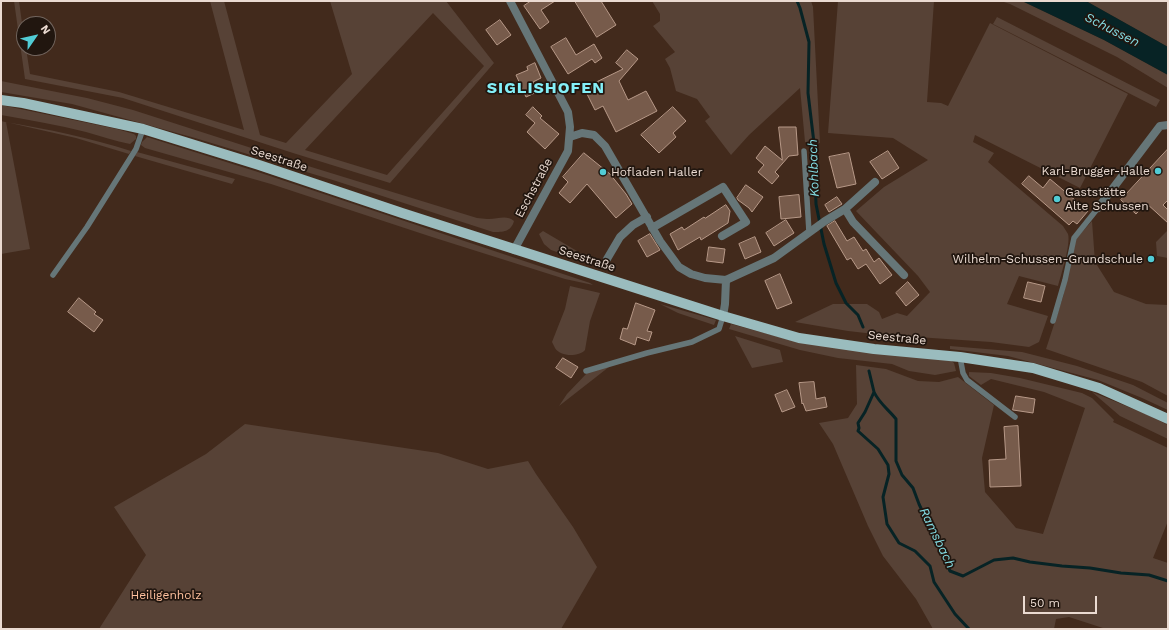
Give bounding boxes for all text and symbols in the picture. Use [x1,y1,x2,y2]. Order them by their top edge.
water label: Schussen [1082,10,1142,50]
north arrow [16,16,56,56]
text: N [38,23,53,37]
district label: SIGLISHOFEN [487,78,605,98]
water label: Kohlbach [805,139,823,197]
street label: Seestraße [249,143,309,175]
street label: Eschstraße [512,156,556,220]
place label: Karl-Brugger-Halle [1042,164,1150,178]
place label: Hofladen Haller [611,165,703,179]
marker: Karl-Brugger-Halle [1153,166,1163,176]
marker: Hofladen Haller [598,167,608,177]
place label: Gaststätte Alte Schussen [1065,185,1149,213]
marker: Gaststätte Alte Schussen [1052,194,1062,204]
street label: Seestraße [557,243,617,275]
place label: Wilhelm-Schussen-Grundschule [953,252,1143,266]
marker: Wilhelm-Schussen-Grundschule [1146,254,1156,264]
street label: Seestraße [867,328,927,348]
water label: Ramsbach [916,505,958,571]
park label: Heiligenholz [130,588,202,602]
scale bar [1025,588,1099,614]
text: 50 m [1030,596,1060,610]

